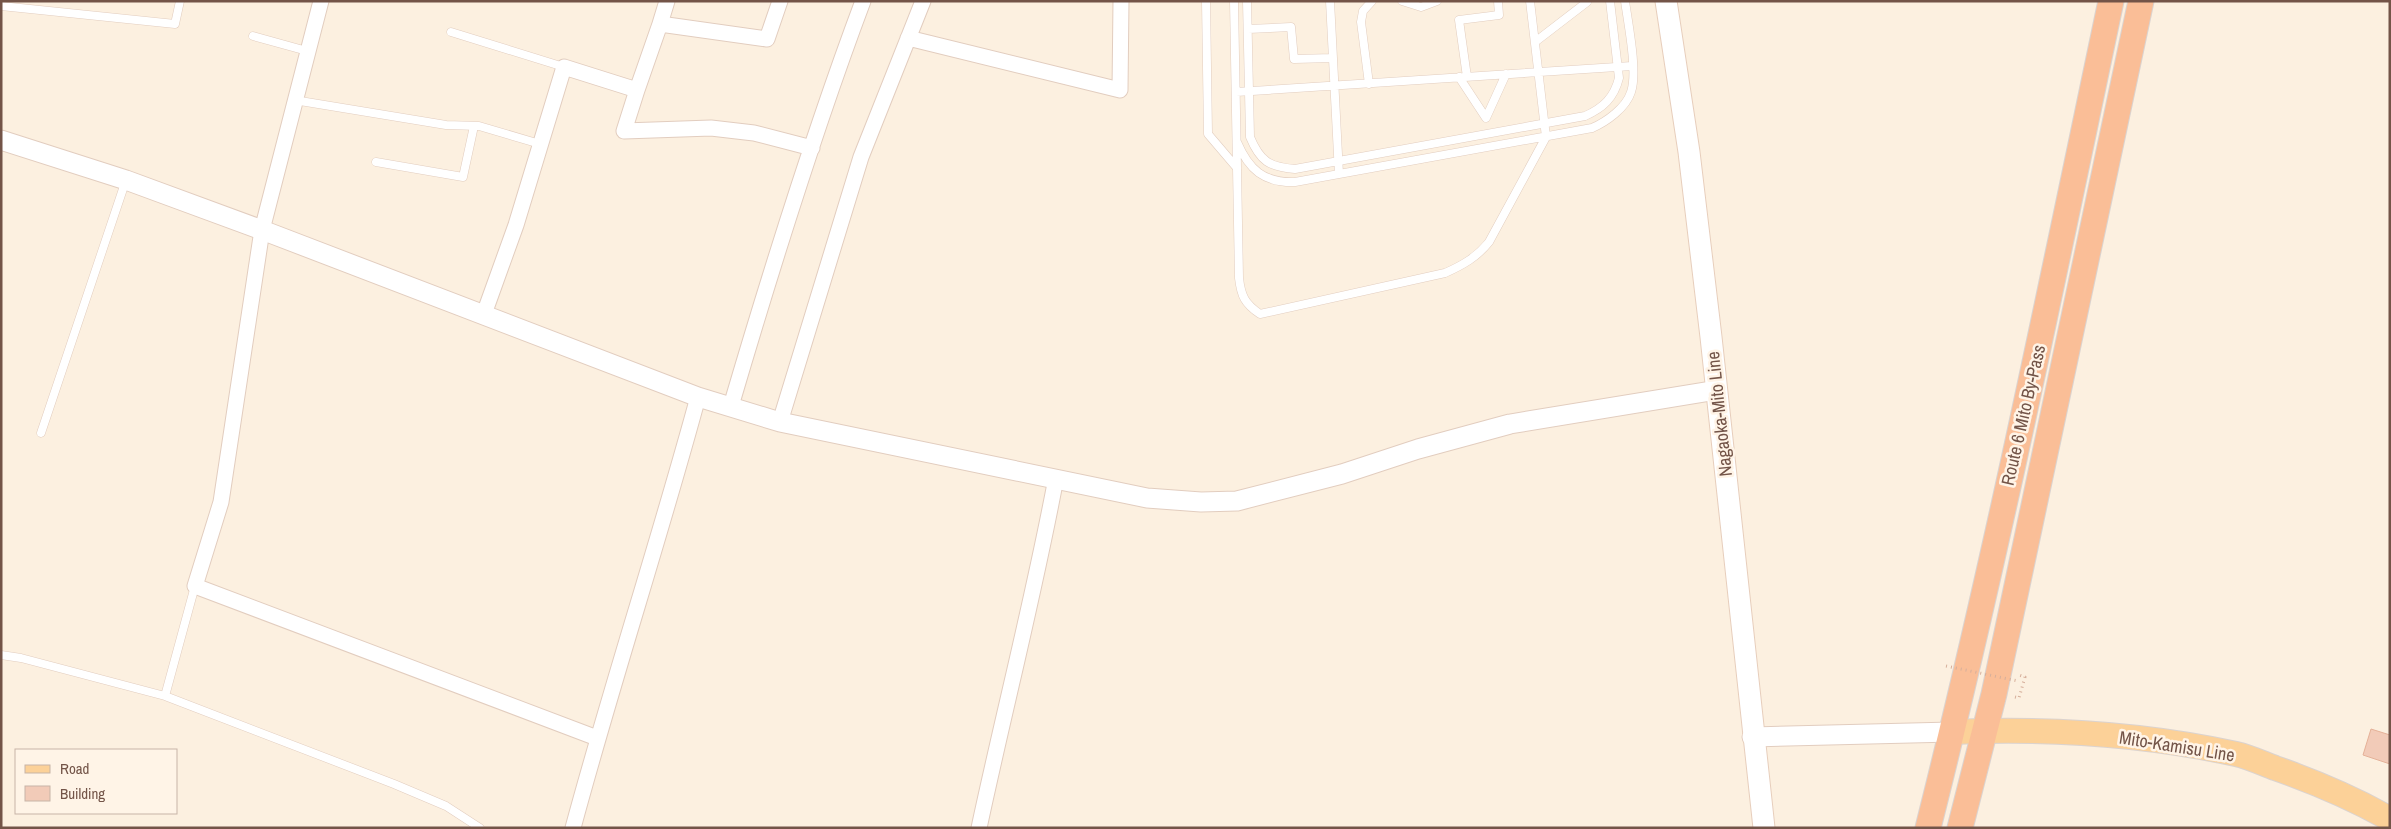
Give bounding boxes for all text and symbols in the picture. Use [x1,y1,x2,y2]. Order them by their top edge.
street label: Route 6 Mito By-Pass [1995,342,2051,488]
street label: Nagaoka-Mito Line [1700,350,1738,478]
street label: Mito-Kamisu Line [2118,725,2236,767]
legend [15,749,178,814]
text: Road [60,758,89,779]
text: Building [60,783,105,804]

